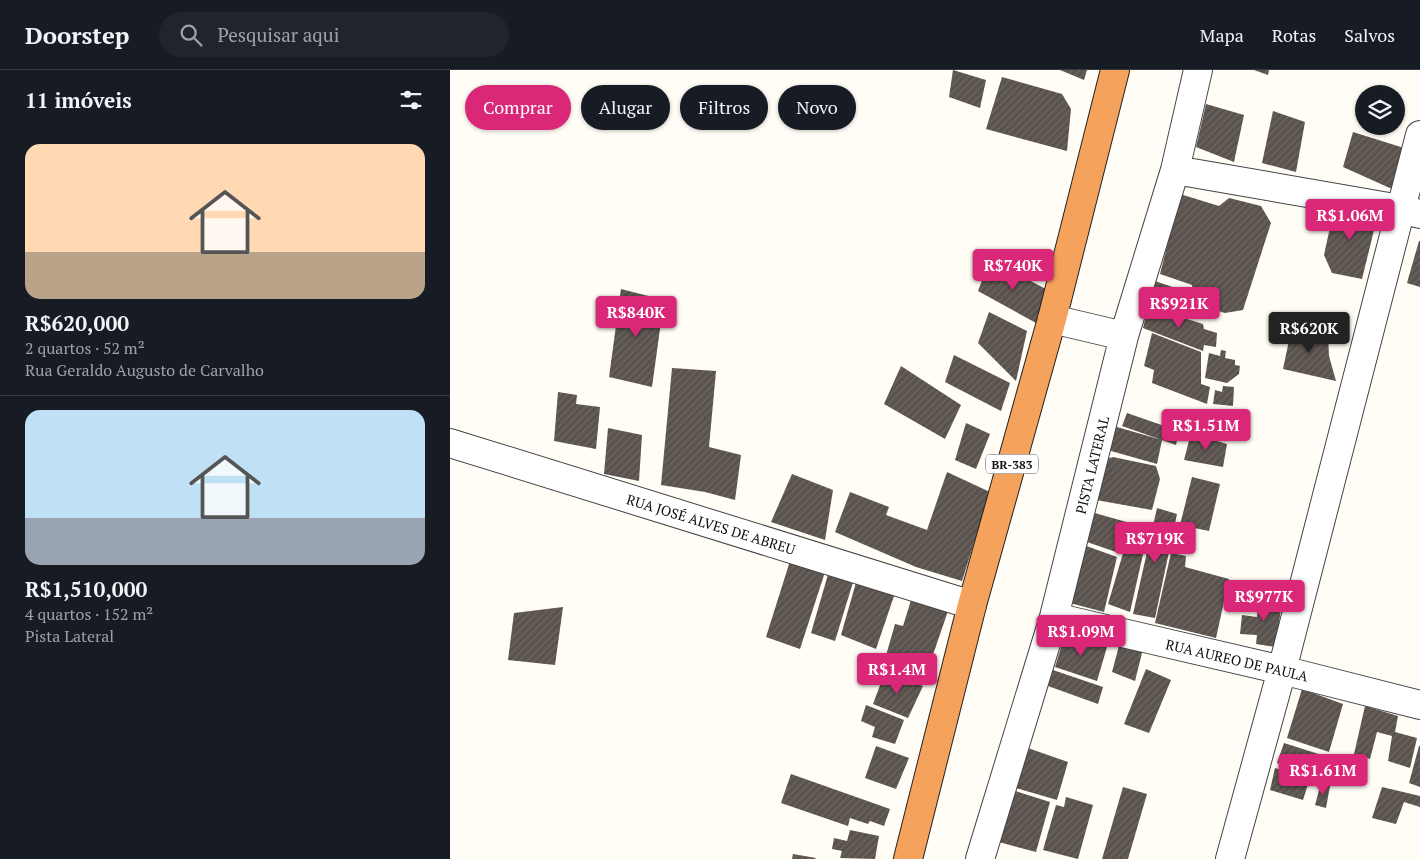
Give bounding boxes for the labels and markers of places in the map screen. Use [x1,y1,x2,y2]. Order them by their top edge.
pin: R$1.06M [1304,198,1396,241]
pin: R$740K [972,248,1054,291]
pin: R$921K [1138,286,1220,329]
pin: R$840K [595,296,677,338]
pin: R$620K [1268,312,1350,354]
pin: R$1.51M [1160,408,1252,451]
pin: R$719K [1114,522,1196,564]
pin: R$977K [1223,580,1305,622]
pin: R$1.09M [1035,614,1127,657]
pin: R$1.4M [856,652,938,695]
pin: R$1.61M [1277,754,1369,796]

